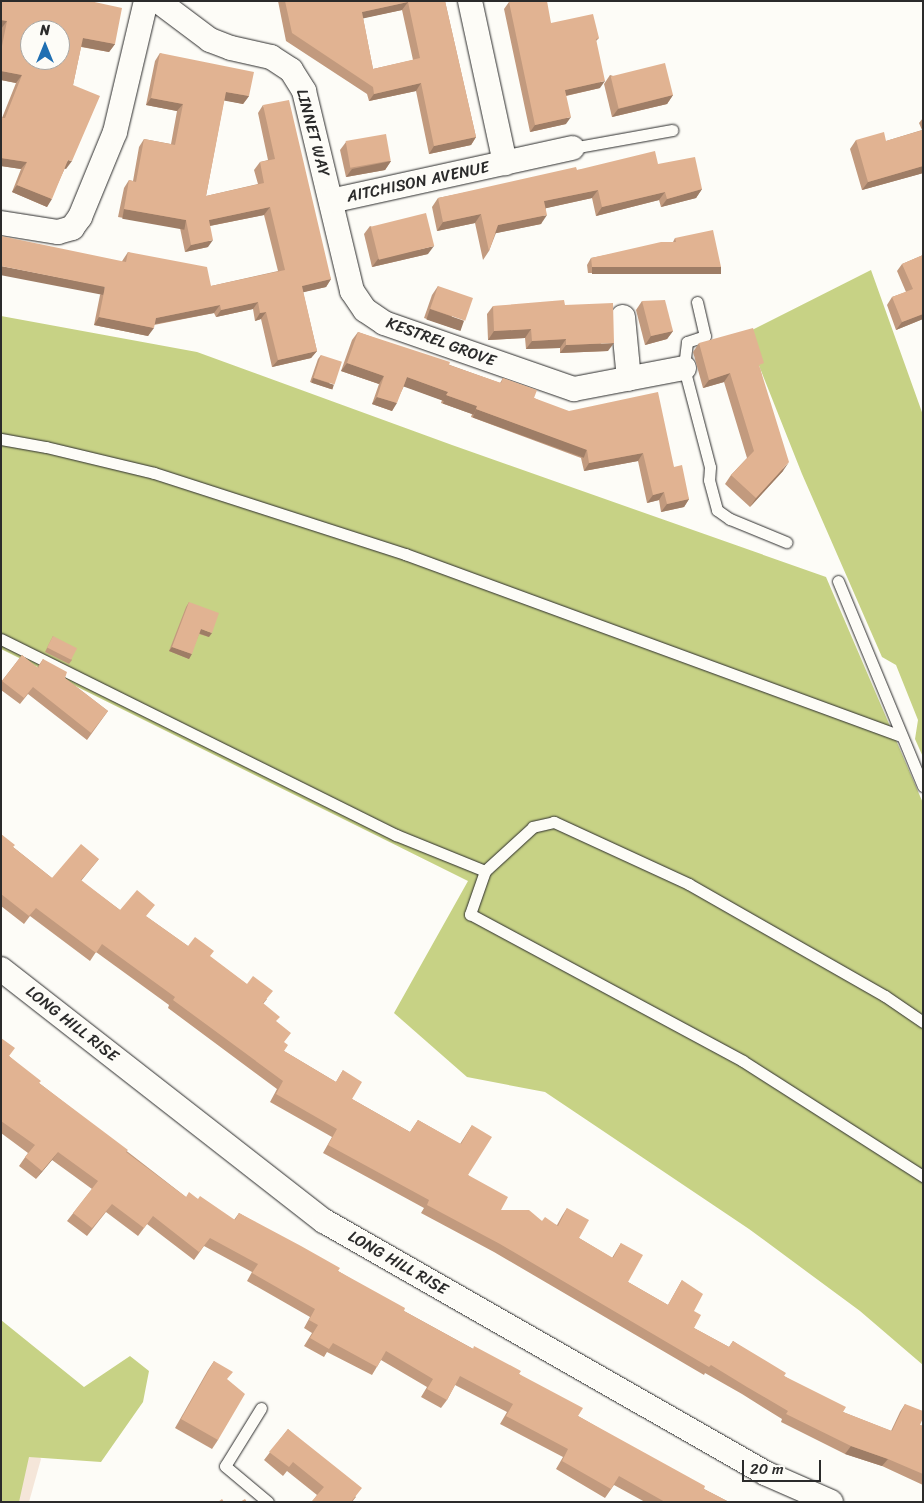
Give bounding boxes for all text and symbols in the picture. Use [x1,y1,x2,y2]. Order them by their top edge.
text: N [40,18,50,43]
north arrow [20,20,70,70]
street label: LINNET WAY [292,88,334,178]
street label: AITCHISON AVENUE [345,158,491,206]
street label: KESTREL GROVE [384,313,498,371]
street label: LONG HILL RISE [21,981,123,1067]
street label: LONG HILL RISE [344,1226,452,1300]
scale bar [744,1450,823,1482]
text: 20 m [750,1456,784,1482]

